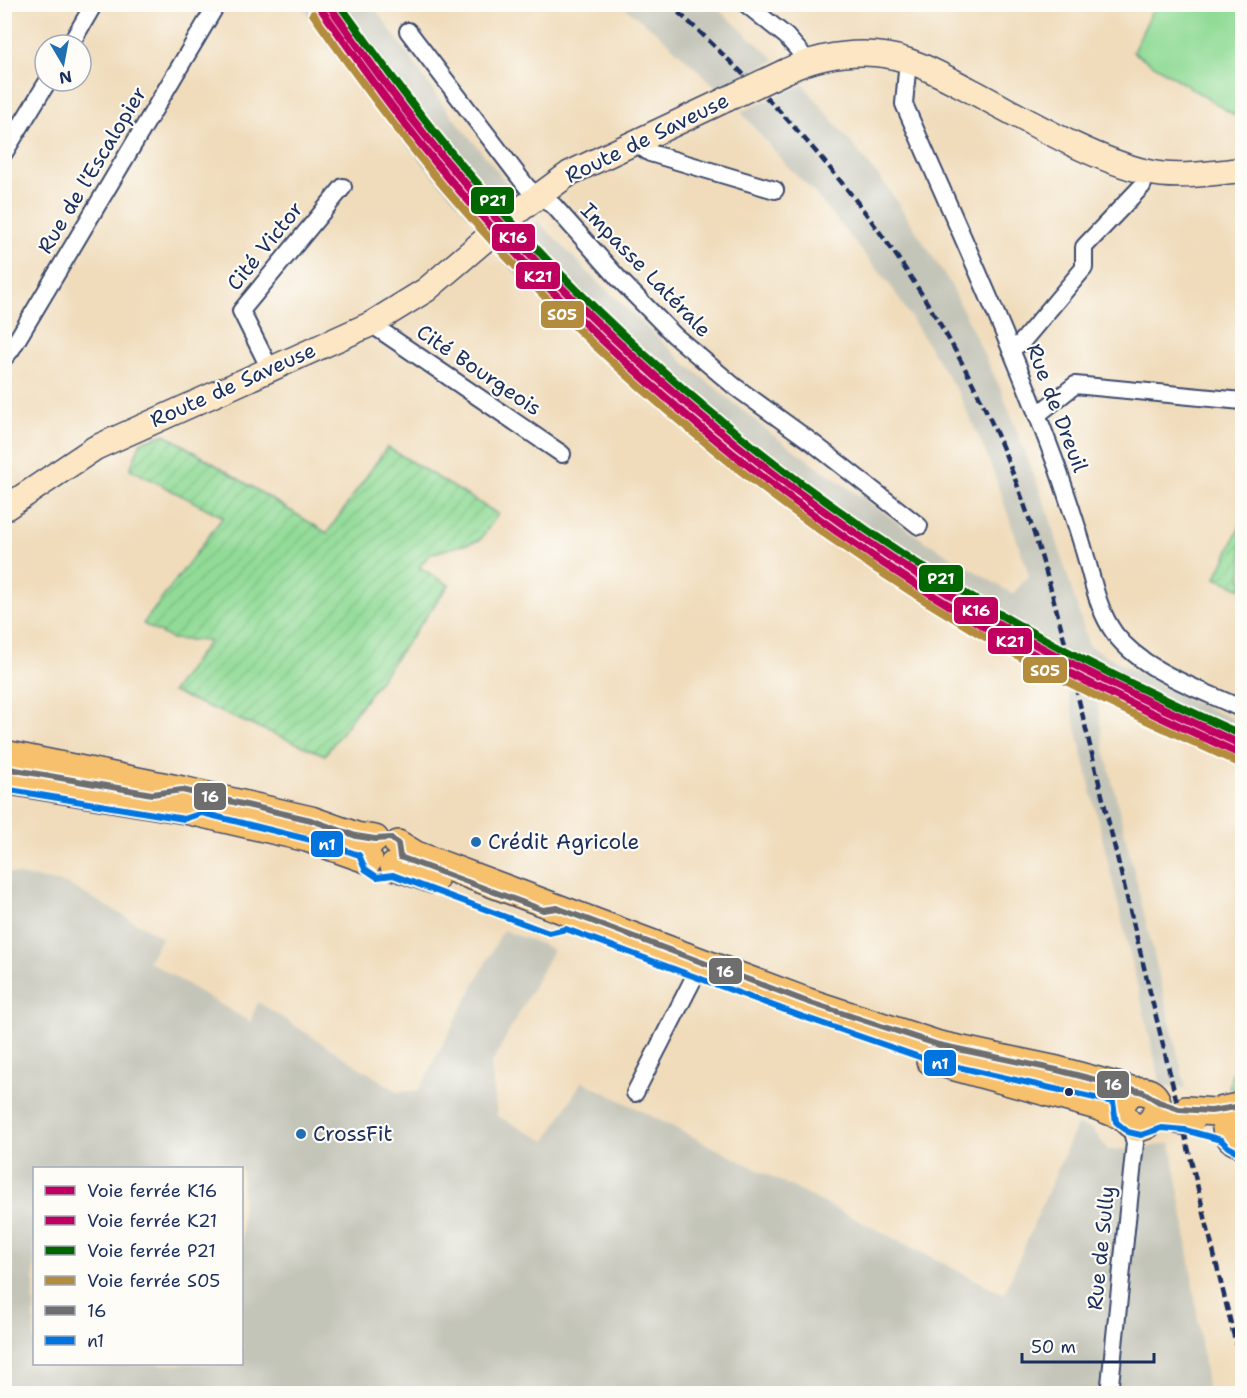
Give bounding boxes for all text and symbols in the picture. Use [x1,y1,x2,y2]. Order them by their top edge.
north arrow [33,33,93,93]
text: N [57,66,74,89]
street label: Rue de l'Escalopier [31,81,153,259]
street label: Route de Saveuse [561,86,733,190]
line badge: P21 [470,186,515,215]
text: P21 [479,190,507,211]
street label: Cité Victor [220,196,310,296]
street label: Impasse Latérale [575,197,717,343]
line badge: K16 [491,223,536,252]
text: K16 [499,227,527,248]
line badge: K21 [515,261,561,290]
text: K21 [524,266,552,287]
line badge: S05 [540,300,585,329]
text: S05 [547,304,577,325]
street label: Cité Bourgeois [411,318,547,422]
street label: Route de Saveuse [146,336,320,434]
street label: Rue de Dreuil [1020,340,1095,477]
line badge: P21 [918,564,964,593]
text: P21 [927,568,955,589]
line badge: K16 [953,596,999,625]
text: K16 [962,600,990,621]
line badge: K21 [987,627,1033,655]
text: K21 [996,631,1024,652]
line badge: S05 [1022,656,1068,684]
text: S05 [1030,660,1060,681]
line badge: 16 [193,782,227,811]
text: 16 [201,786,219,807]
place label: Crédit Agricole [488,828,639,856]
line badge: n1 [310,830,344,858]
text: n1 [319,834,335,855]
marker: Crédit Agricole [469,835,483,849]
line badge: 16 [708,957,743,985]
text: 16 [716,961,734,982]
line badge: n1 [923,1049,957,1077]
text: n1 [932,1053,948,1074]
line badge: 16 [1096,1070,1130,1099]
text: 16 [1104,1074,1122,1095]
unlabelled marker [1063,1086,1075,1098]
place label: CrossFit [313,1120,393,1148]
marker: CrossFit [294,1127,308,1141]
legend [33,1167,243,1365]
text: Voie ferrée K16 [87,1179,217,1203]
street label: Rue de Sully [1081,1184,1121,1312]
text: Voie ferrée K21 [87,1209,217,1233]
text: Voie ferrée P21 [87,1239,216,1263]
text: Voie ferrée S05 [87,1269,220,1293]
text: 16 [87,1299,107,1323]
scale bar [1022,1326,1154,1364]
text: n1 [87,1329,104,1353]
text: 50 m [1031,1335,1076,1359]

